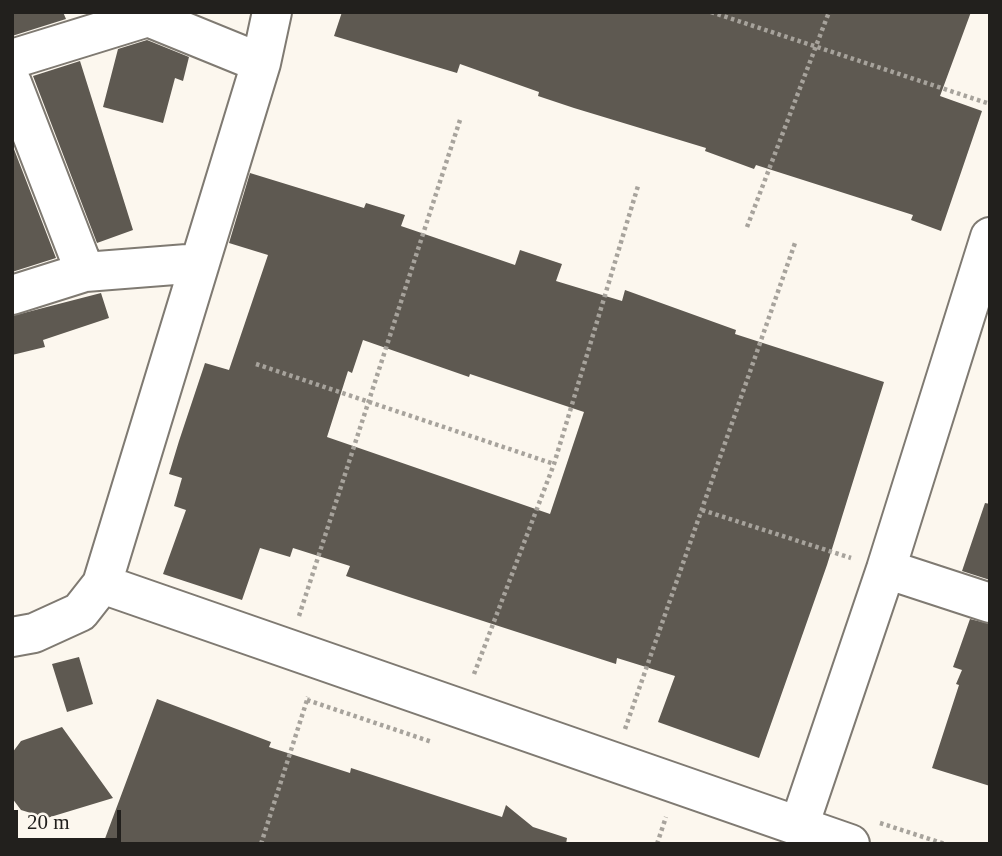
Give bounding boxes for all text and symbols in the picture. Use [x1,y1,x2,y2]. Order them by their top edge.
scale bar [18,796,124,840]
text: 20 m [27,810,70,834]

